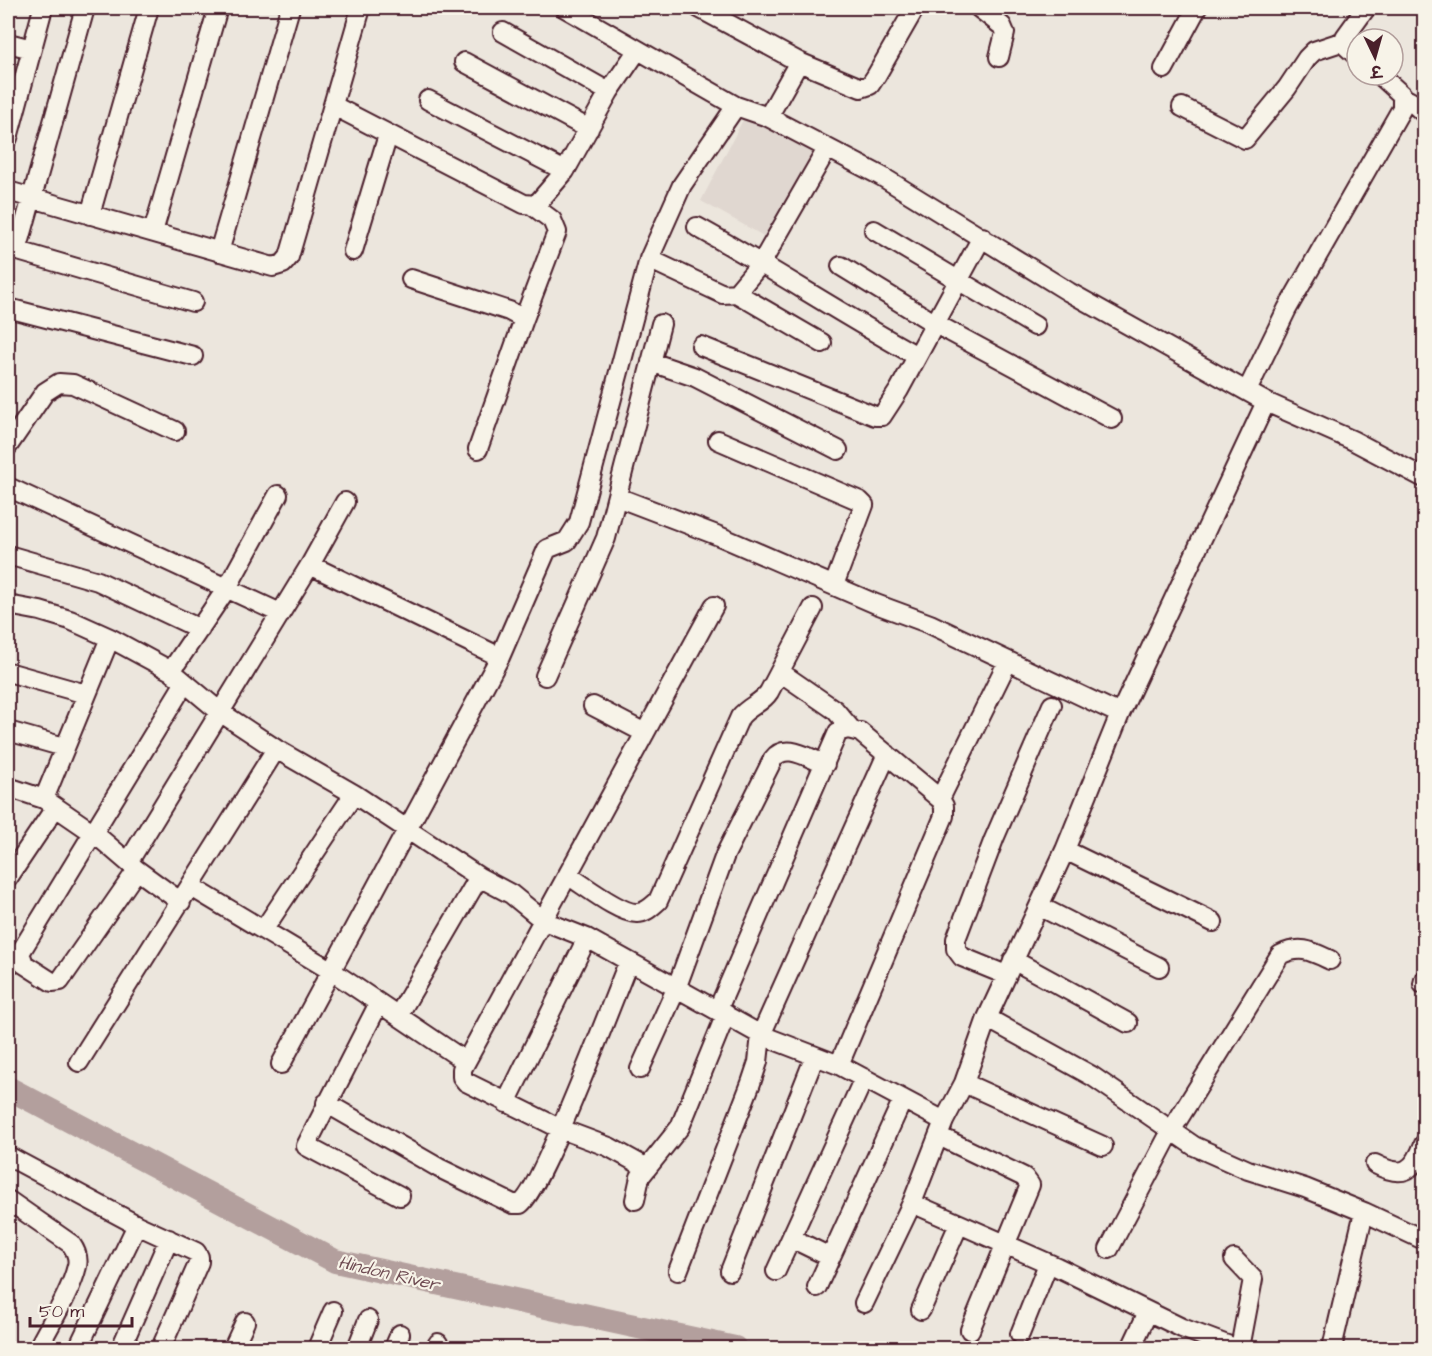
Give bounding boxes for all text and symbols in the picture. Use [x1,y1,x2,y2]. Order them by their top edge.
north arrow [1345,27,1405,87]
text: उ [1369,59,1384,82]
water label: Hindon River [336,1250,444,1298]
scale bar [30,1290,132,1328]
text: 50 m [39,1299,84,1324]

